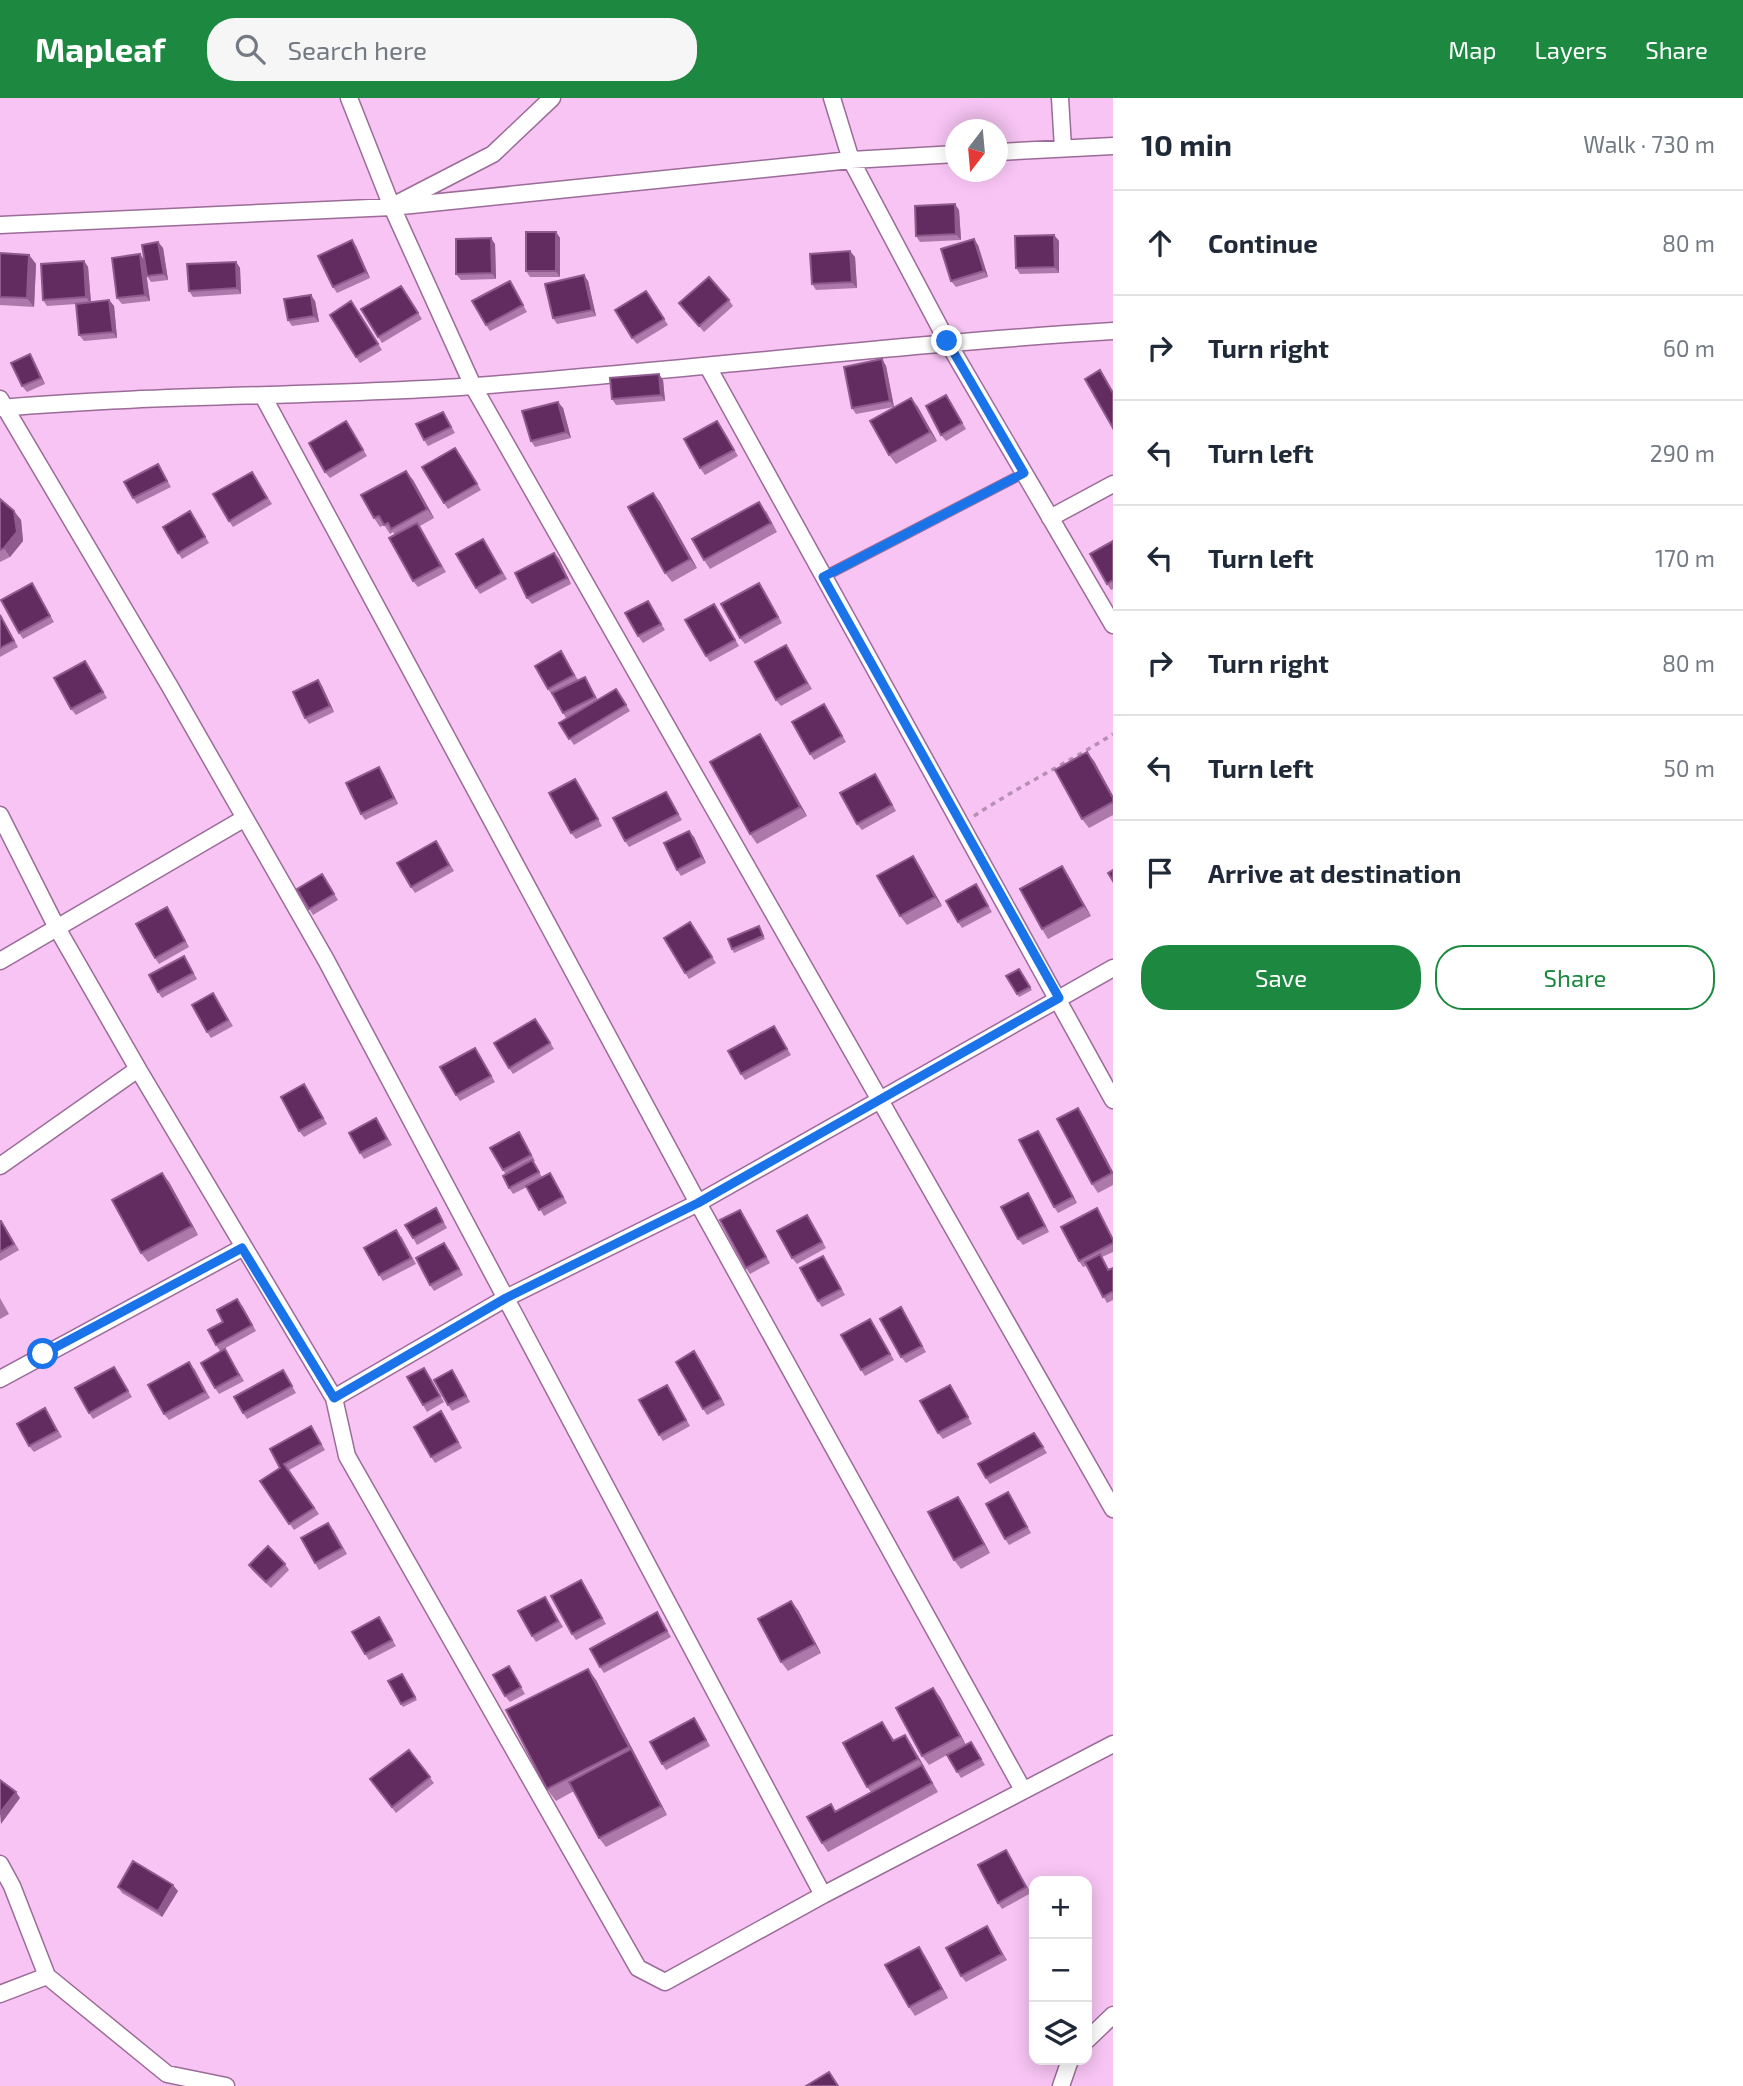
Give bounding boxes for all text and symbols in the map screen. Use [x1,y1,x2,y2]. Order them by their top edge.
search box [207,18,697,81]
text: Mapleaf [35,29,165,69]
icon: search [231,30,269,68]
text: Search here [287,34,427,65]
text: Map [1448,35,1496,64]
text: Layers [1534,35,1607,64]
text: Share [1645,35,1708,64]
north arrow [945,119,1008,182]
text: 10 min [1141,126,1232,162]
text: Walk · 730 m [1583,130,1715,158]
icon: ahead [1141,224,1179,262]
text: Continue [1208,227,1318,258]
text: 80 m [1662,229,1715,257]
route end [931,325,962,356]
icon: right [1141,329,1179,367]
text: Turn right [1208,332,1329,363]
text: 60 m [1663,334,1715,362]
icon: left [1141,434,1179,472]
text: Turn left [1208,437,1314,468]
text: 290 m [1650,439,1715,467]
icon: left [1141,539,1179,577]
text: Turn left [1208,542,1314,573]
text: 170 m [1655,544,1715,572]
icon: right [1141,644,1179,682]
text: Turn right [1208,647,1329,678]
text: 80 m [1662,649,1715,677]
icon: left [1141,749,1179,787]
text: Turn left [1208,752,1314,783]
text: 50 m [1664,754,1715,782]
icon: arrive [1141,854,1179,892]
text: Arrive at destination [1208,857,1461,888]
button: Save [1141,945,1421,1010]
button: Share [1435,945,1715,1010]
route start [27,1338,58,1369]
map controls [1029,1876,1092,2065]
button: + [1029,1876,1092,1939]
button: − [1029,1939,1092,2002]
button: layers [1029,2002,1092,2065]

